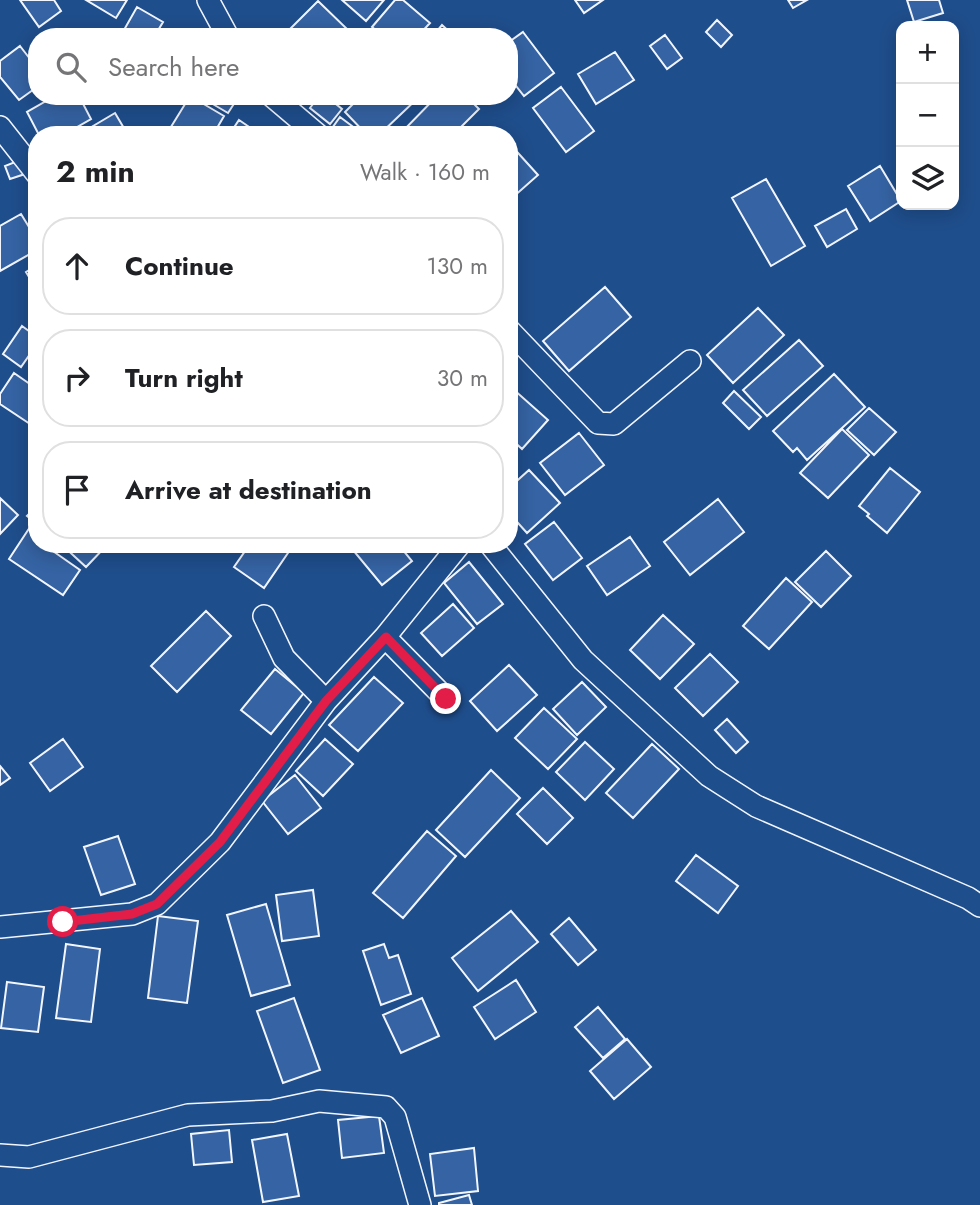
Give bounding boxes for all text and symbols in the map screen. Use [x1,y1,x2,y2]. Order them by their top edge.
map controls [896,21,959,210]
button: + [896,21,959,84]
search box [28,28,518,105]
icon: search [52,48,90,86]
text: Search here [108,48,240,86]
button: − [896,84,959,147]
button: layers [896,147,959,210]
text: 2 min [56,150,135,193]
text: Walk · 160 m [360,155,490,189]
icon: ahead [58,247,96,285]
text: Continue [125,247,234,285]
text: 130 m [426,249,488,283]
icon: right [58,359,96,397]
text: Turn right [125,359,243,397]
text: 30 m [437,361,488,395]
icon: arrive [58,471,96,509]
text: Arrive at destination [125,471,372,509]
route end [430,683,461,714]
route start [47,906,78,937]

